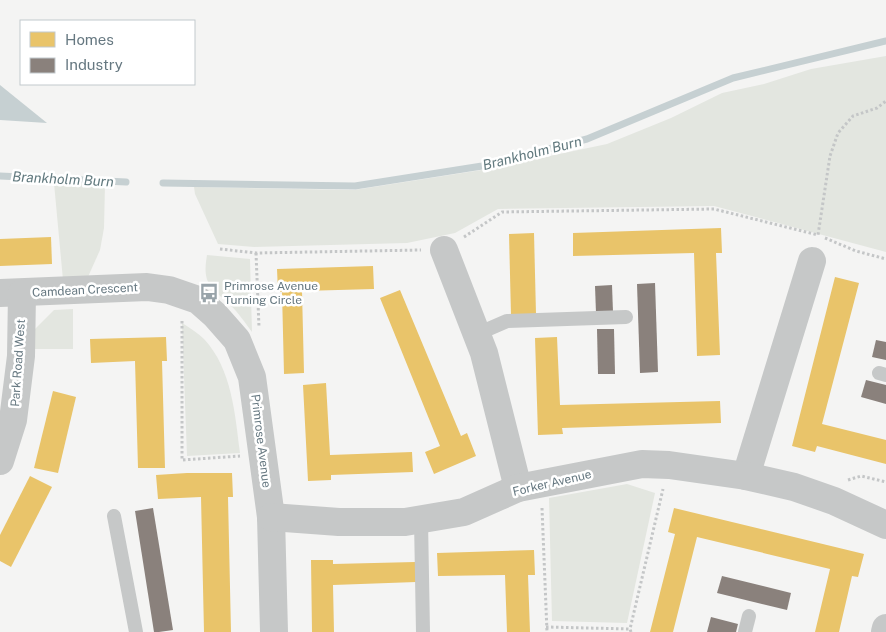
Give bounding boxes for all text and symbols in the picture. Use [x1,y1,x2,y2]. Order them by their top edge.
legend [20,20,195,85]
text: Homes [65,31,114,48]
text: Industry [65,56,123,73]
water label: Brankholm Burn [481,133,583,173]
water label: Brankholm Burn [12,168,114,190]
place label: Primrose Avenue Turning Circle [224,279,318,307]
street label: Camdean Crescent [32,280,139,300]
bus stop icon: Primrose Avenue Turning Circle [198,282,220,304]
street label: Park Road West [8,318,28,407]
street label: Primrose Avenue [248,393,274,489]
street label: Forker Avenue [511,467,593,499]

